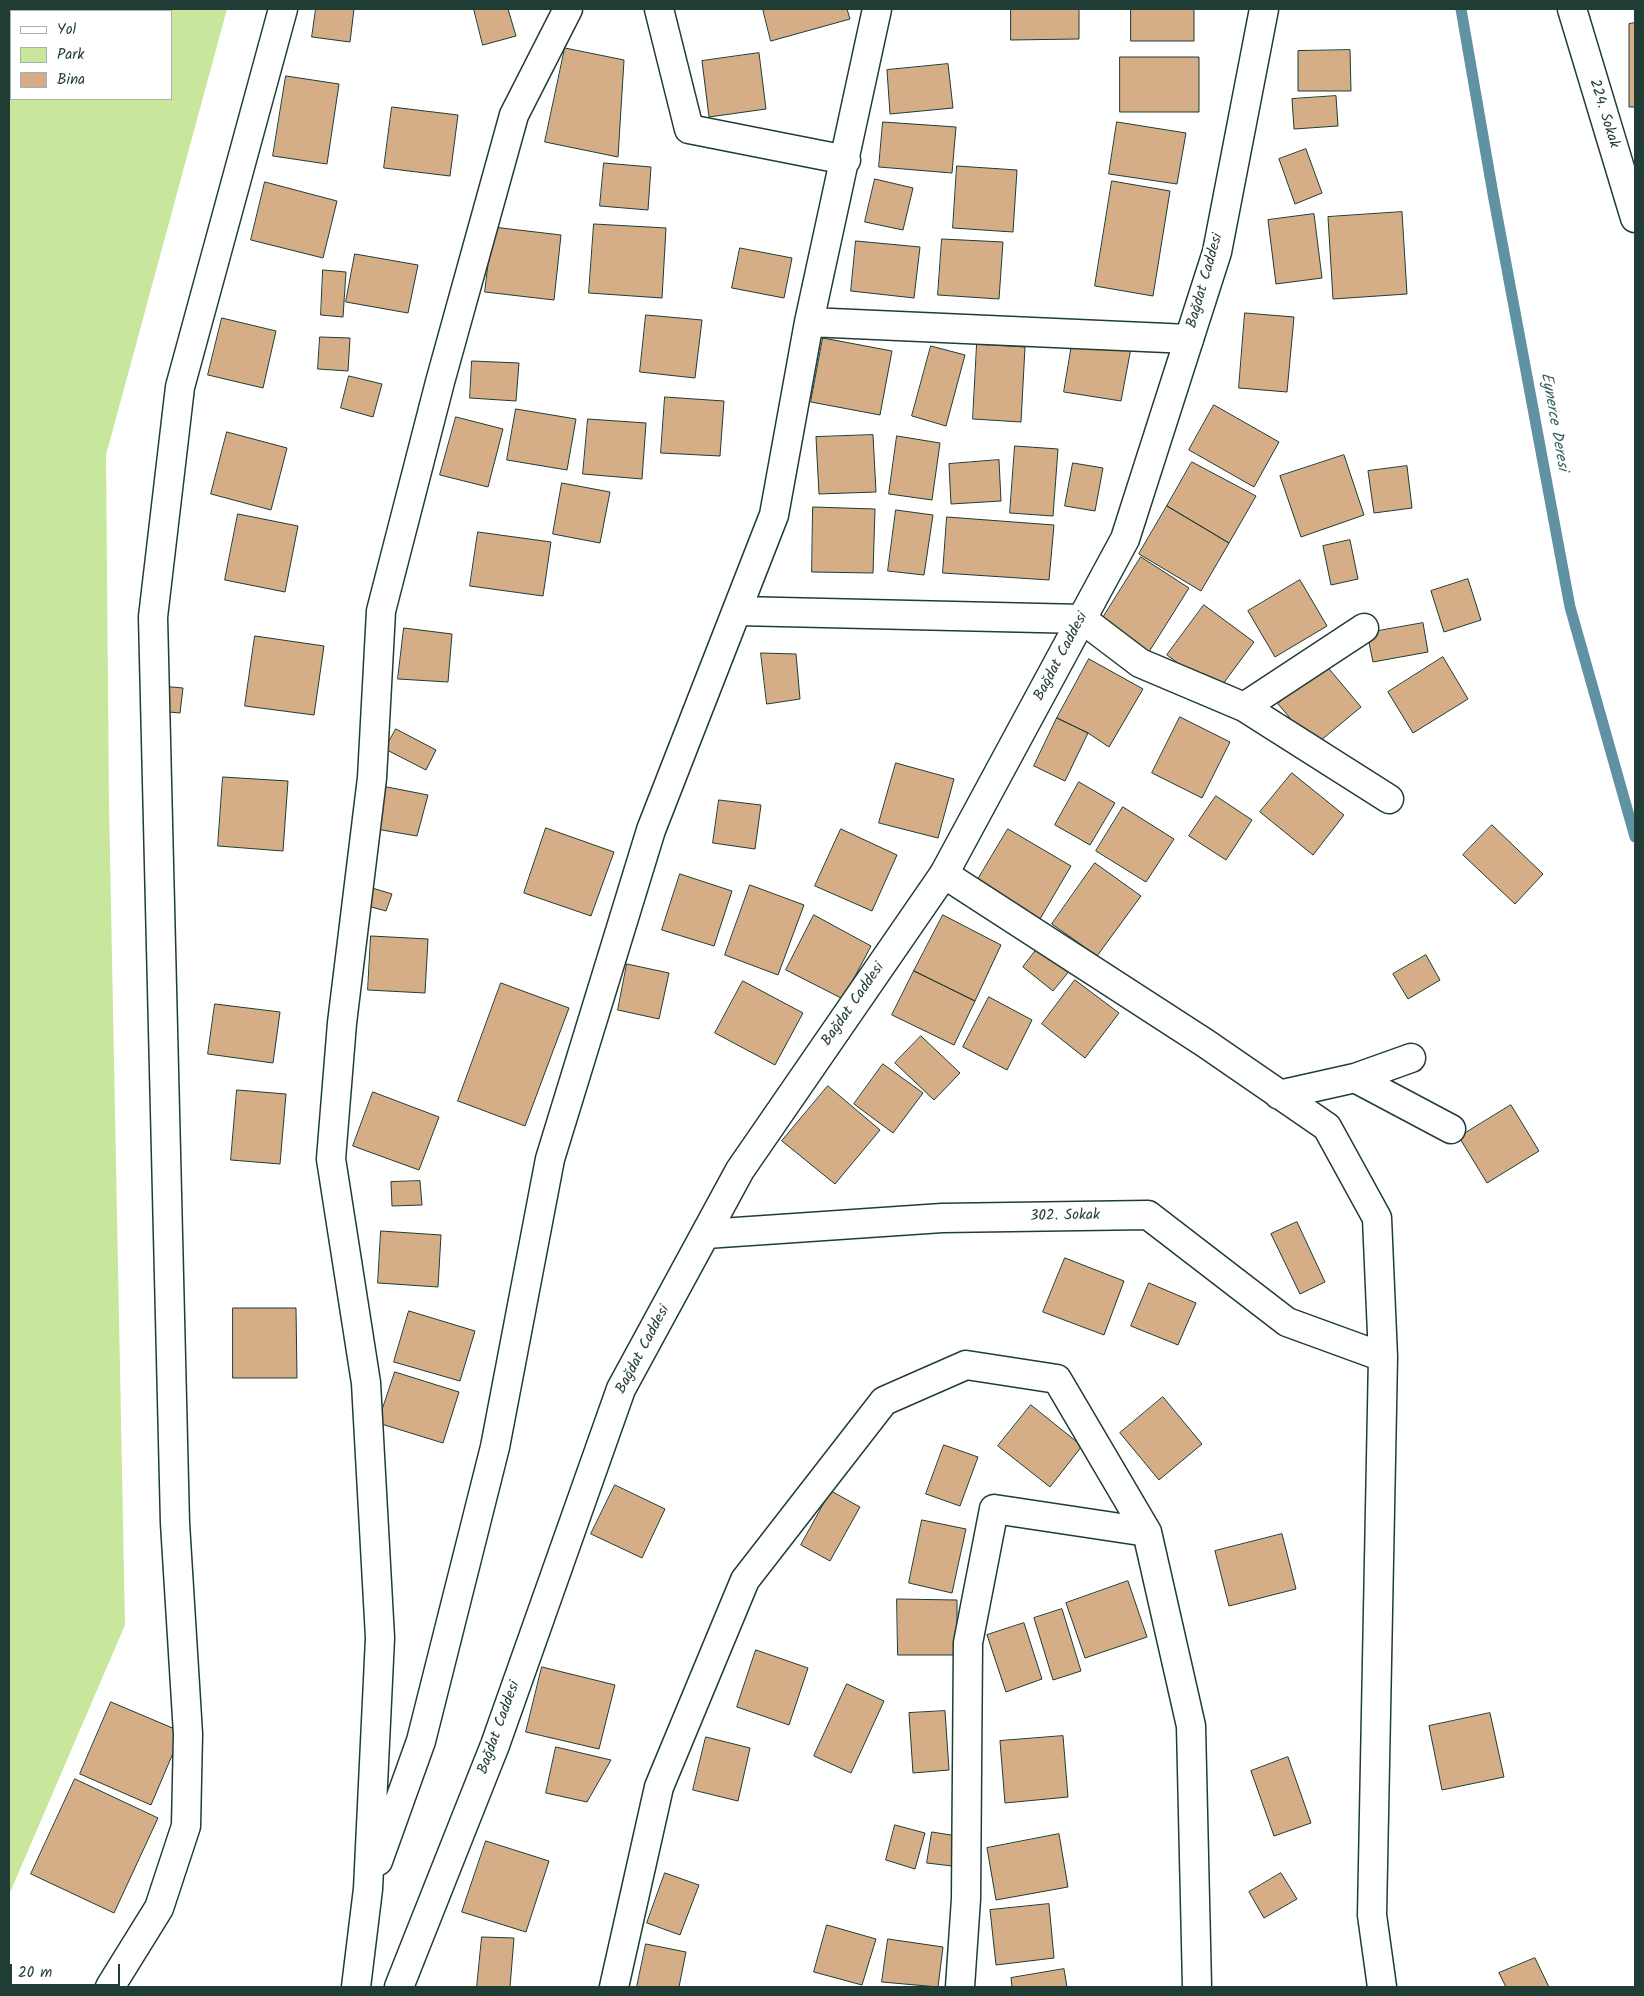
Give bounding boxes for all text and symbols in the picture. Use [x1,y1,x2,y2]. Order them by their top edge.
legend [10,10,172,100]
text: Yol [57,18,76,42]
text: Park [57,43,84,67]
text: Bina [57,68,85,92]
street label: 224. Sokak [1584,77,1622,151]
street label: Bağdat Caddesi [1184,232,1228,330]
water label: Eynerce Deresi [1535,371,1571,473]
street label: Bağdat Caddesi [1031,610,1093,704]
street label: Bağdat Caddesi [819,960,889,1050]
street label: 302. Sokak [1030,1207,1100,1227]
street label: Bağdat Caddesi [613,1303,675,1397]
street label: Bağdat Caddesi [475,1679,525,1777]
scale bar [12,1954,122,1986]
text: 20 m [18,1961,52,1985]

